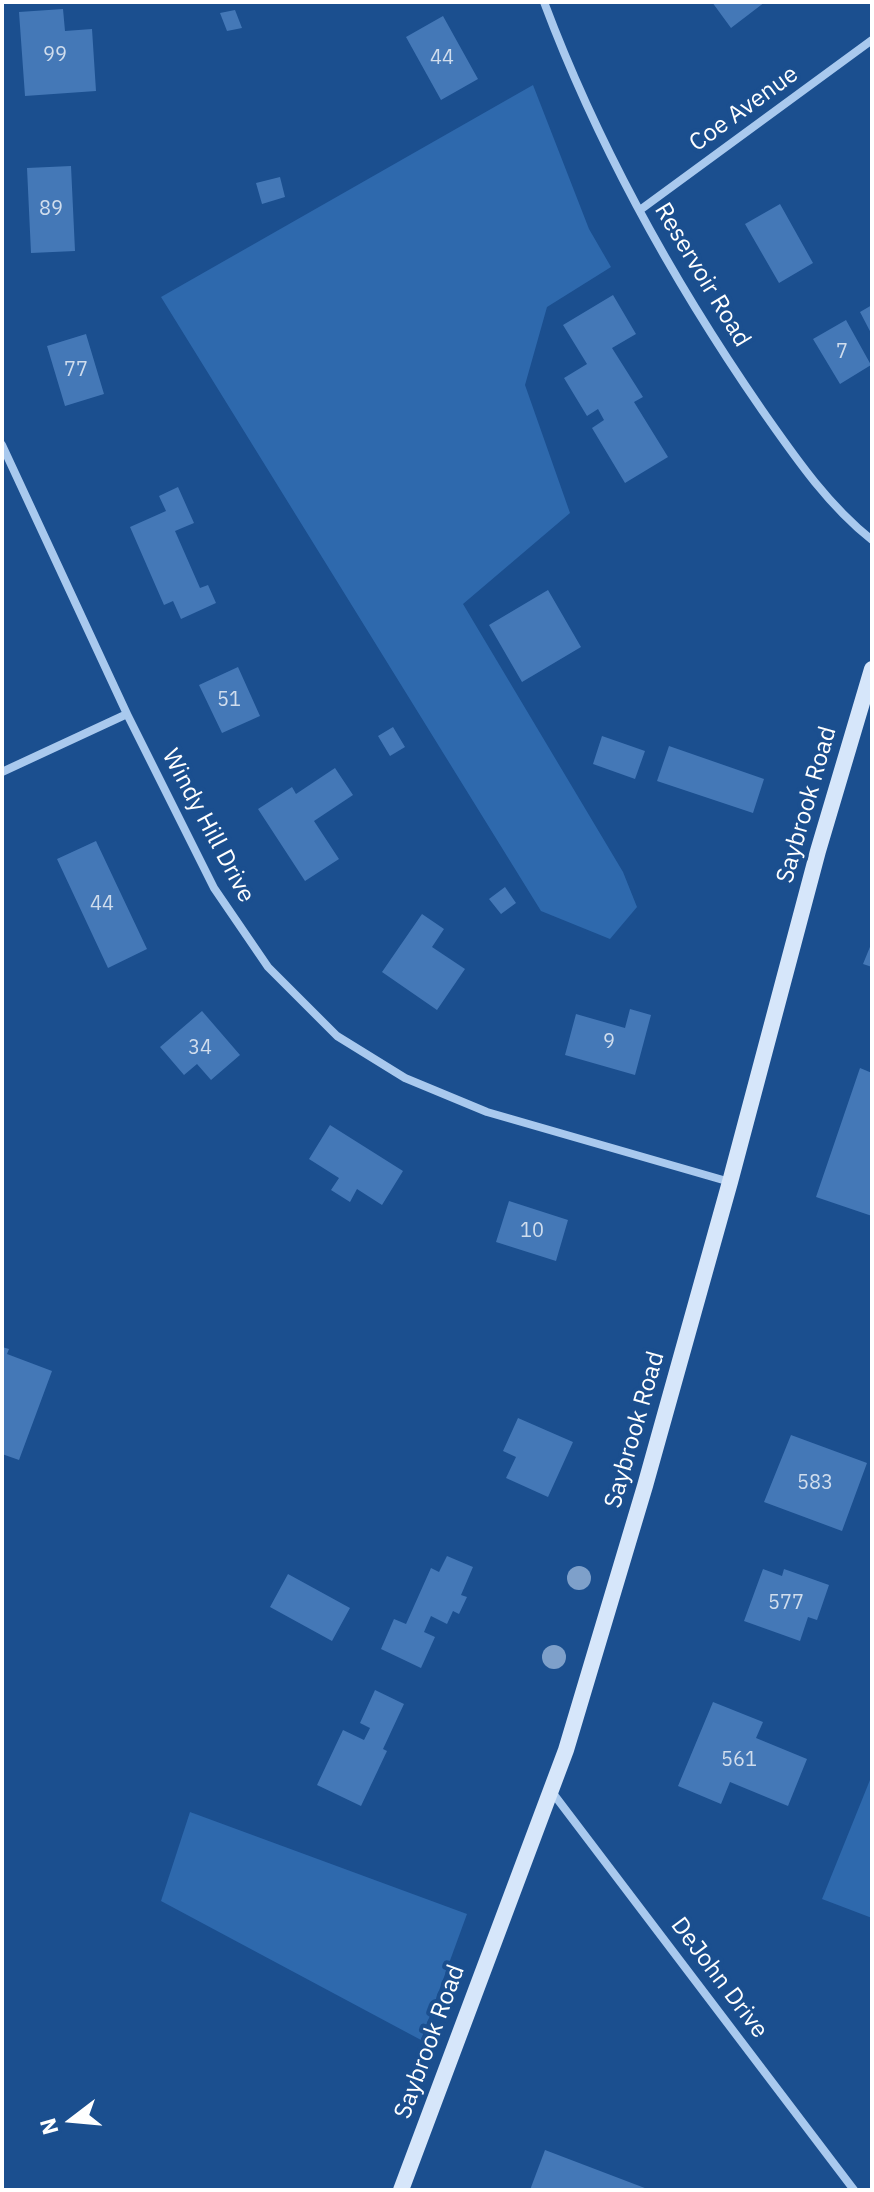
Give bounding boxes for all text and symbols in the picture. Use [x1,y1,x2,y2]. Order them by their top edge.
house number: 99 [43,43,67,67]
house number: 44 [430,46,454,70]
street label: Coe Avenue [684,60,804,158]
house number: 89 [39,197,63,221]
street label: Reservoir Road [648,198,756,352]
house number: 7 [836,340,848,364]
house number: 77 [64,358,88,382]
house number: 51 [217,688,241,712]
street label: Saybrook Road [771,723,843,887]
street label: Windy Hill Drive [155,744,261,908]
house number: 44 [90,892,114,916]
house number: 9 [603,1030,615,1054]
house number: 34 [188,1036,212,1060]
house number: 10 [520,1219,544,1243]
street label: Saybrook Road [599,1348,671,1512]
house number: 583 [797,1471,833,1495]
house number: 577 [768,1591,804,1615]
house number: 561 [721,1748,757,1772]
street label: DeJohn Drive [664,1912,774,2044]
street label: Saybrook Road [389,1961,471,2123]
north arrow [32,2080,112,2160]
text: N [32,2115,65,2138]

